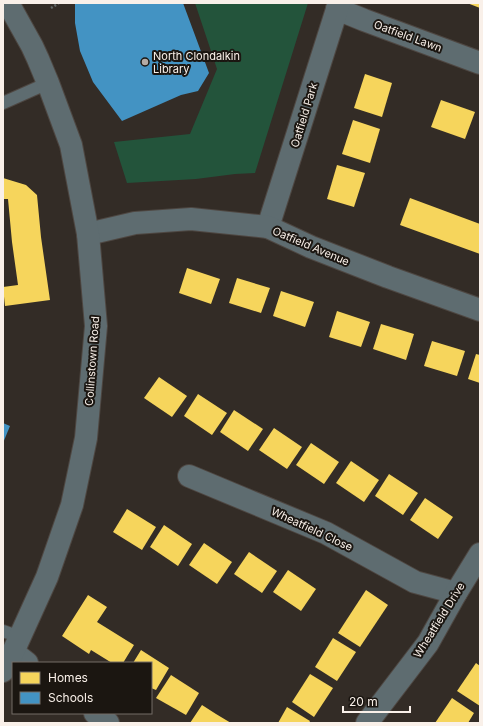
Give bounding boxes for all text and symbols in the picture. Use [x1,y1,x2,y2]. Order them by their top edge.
street label: Oatfield Lawn [372,17,444,55]
place label: North Clondalkin Library [153,49,240,76]
marker: North Clondalkin Library [140,57,150,67]
street label: Oatfield Park [287,81,321,149]
street label: Oatfield Avenue [270,223,352,269]
street label: Collinstown Road [82,316,102,406]
street label: Wheatfield Close [269,504,355,554]
street label: Wheatfield Drive [410,580,468,660]
legend [12,662,152,714]
text: Homes [48,670,88,685]
scale bar [343,688,410,714]
text: Schools [48,690,93,705]
text: 20 m [349,694,378,709]

